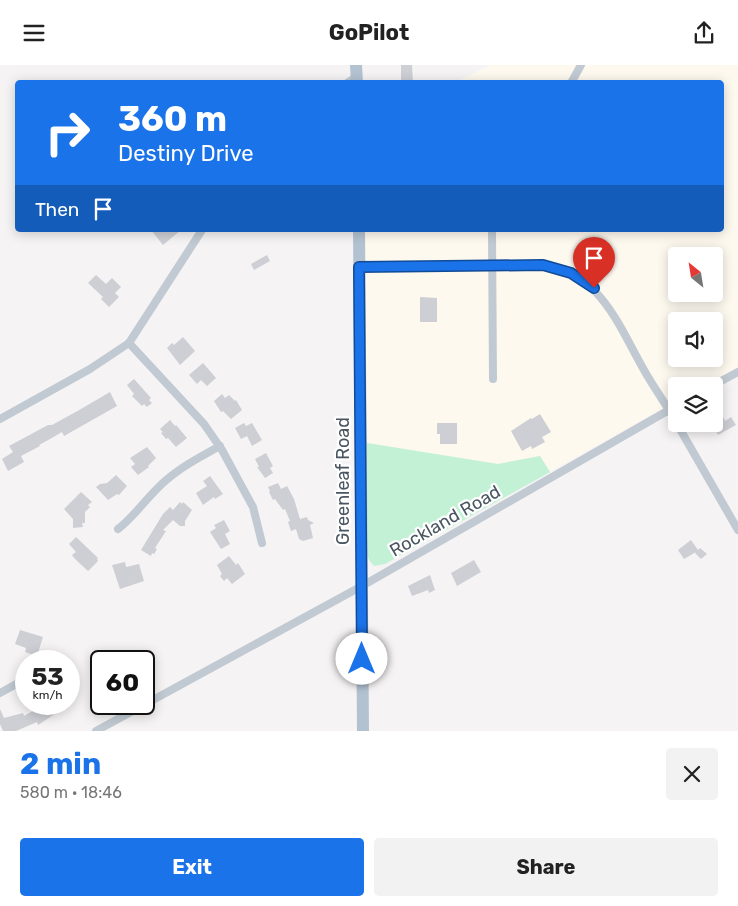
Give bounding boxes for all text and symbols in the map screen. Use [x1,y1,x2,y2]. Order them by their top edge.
icon: menu [20,19,48,47]
text: GoPilot [329,19,409,46]
icon: share [690,19,718,47]
text: 360 m [118,98,227,140]
icon: right [35,100,100,165]
text: Destiny Drive [118,140,253,167]
icon: arrive [89,195,117,223]
text: Then [35,198,79,221]
pin [573,237,615,288]
icon: arrive [580,244,608,272]
north arrow [668,247,722,303]
map controls [668,247,723,432]
button: sound [668,312,723,367]
button: layers [668,377,723,432]
street label: Greenleaf Road [332,417,354,545]
street label: Rockland Road [386,480,504,562]
position arrow [335,632,387,684]
speed limit sign: 60 [90,650,155,715]
text: 53 [31,662,64,691]
text: km/h [33,688,62,702]
text: 2 min [20,746,101,782]
button: close [666,748,718,800]
text: 580 m · 18:46 [20,783,122,802]
button: Exit [20,838,364,896]
button: Share [374,838,718,896]

